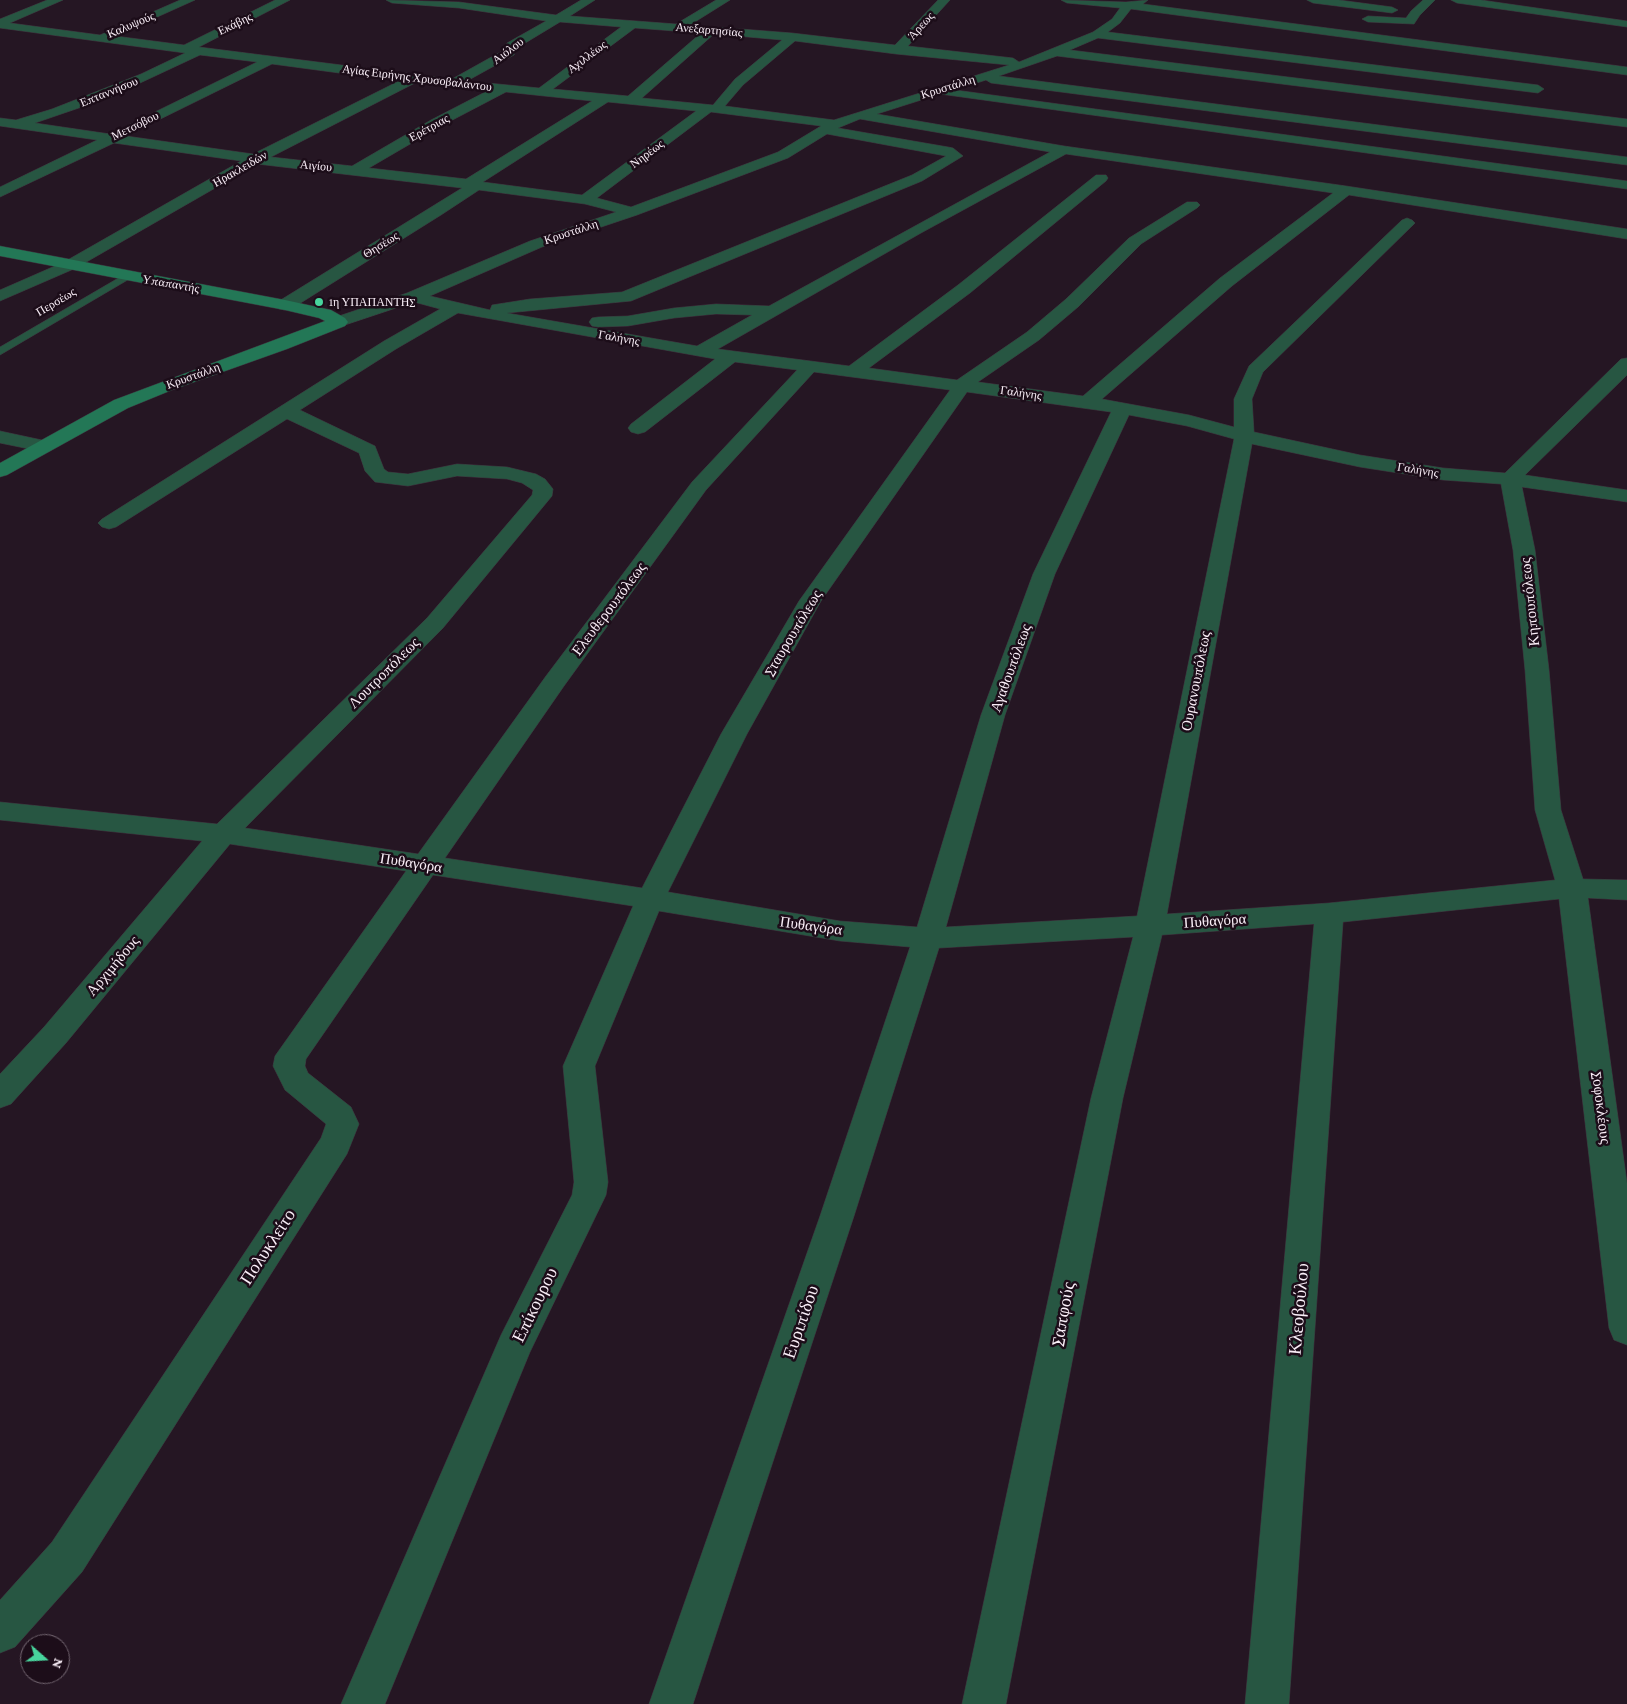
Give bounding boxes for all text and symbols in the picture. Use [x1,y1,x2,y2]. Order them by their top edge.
street label: Καλυψούς [105,9,157,41]
street label: Εκάβης [215,9,255,39]
street label: Άρεως [905,9,937,43]
street label: Ανεξαρτησίας [675,20,743,40]
street label: Αιόλου [489,35,527,67]
street label: Αχιλλέως [564,37,610,77]
street label: Αγίας Ειρήνης Χρυσοβαλάντου [341,62,493,94]
street label: Κρυστάλλη [919,72,977,102]
street label: Επταννήσου [78,74,140,110]
street label: Μετσόβου [109,108,161,144]
street label: Ερέτριας [407,111,451,145]
street label: Νηρέως [627,137,667,171]
street label: Ηρακλειδών [210,148,270,190]
street label: Αιγίου [299,157,333,175]
street label: Κρυστάλλη [542,217,600,247]
street label: Θησέως [361,229,401,261]
street label: Υπαπαντής [141,272,201,296]
street label: Περσέως [33,285,79,319]
place label: 1η ΥΠΑΠΑΝΤΗΣ [329,295,415,309]
marker: 1η ΥΠΑΠΑΝΤΗΣ [313,296,325,308]
street label: Γαλήνης [597,327,641,349]
street label: Κρυστάλλη [164,360,222,392]
street label: Γαλήνης [999,383,1043,403]
street label: Γαλήνης [1396,460,1440,480]
street label: Κηπουπόλεως [1516,557,1544,647]
street label: Ελευθερουπόλεως [568,559,650,659]
street label: Σταυρουπόλεως [760,587,826,679]
street label: Αγαθουπόλεως [987,621,1035,715]
street label: Ουρανουπόλεως [1177,629,1215,733]
street label: Λουτροπόλεως [345,634,423,712]
street label: Πυθαγόρα [379,849,443,877]
street label: Πυθαγόρα [1183,910,1247,932]
street label: Πυθαγόρα [779,913,843,939]
street label: Αρχιμήδους [83,932,143,1000]
street label: Σοφοκλέους [1588,1071,1614,1145]
street label: Πολυκλείτο [236,1205,300,1289]
street label: Κλεοβούλου [1284,1262,1314,1356]
street label: Επίκουρου [508,1264,562,1346]
street label: Σαπφούς [1046,1280,1080,1348]
street label: Ευριπίδου [778,1282,824,1362]
north arrow [20,1634,70,1684]
text: N [49,1656,67,1671]

